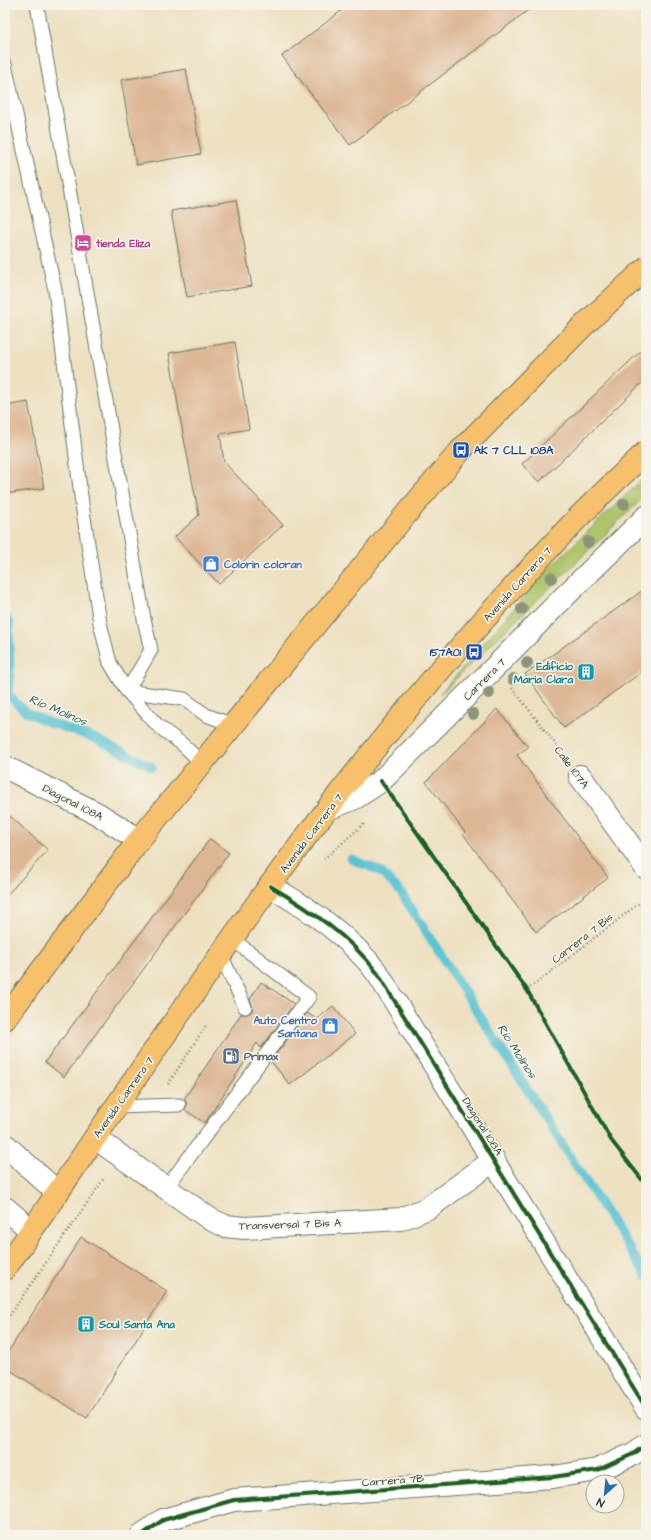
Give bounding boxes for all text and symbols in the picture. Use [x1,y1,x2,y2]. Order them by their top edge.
hotel icon: tienda Eliza [73,233,93,253]
place label: tienda Eliza [95,236,151,251]
bus stop icon: AK 7 CLL 108A [451,440,471,460]
place label: AK 7 CLL 108A [474,443,554,458]
street label: Avenida Carrera 7 [480,544,555,625]
shop icon: Colorin coloran [201,554,221,574]
place label: Colorin coloran [224,557,302,572]
bus stop icon: 157A01 [464,642,484,662]
place label: 157A01 [430,645,462,660]
street label: Carrera 7 [460,655,509,704]
place label: Edificio Maria Clara [514,659,574,687]
building icon: Edificio Maria Clara [576,662,596,682]
water label: Río Molinos [26,691,90,731]
street label: Calle 107A [551,743,592,792]
street label: Diagonal 108A [40,781,106,825]
street label: Avenida Carrera 7 [277,790,346,876]
street label: Carrera 7 Bis [549,909,616,967]
place label: Auto Centro Santana [253,1013,318,1041]
shop icon: Auto Centro Santana [320,1016,340,1036]
water label: Río Molinos [493,1021,541,1082]
fuel station icon: Primax [221,1046,241,1066]
place label: Primax [244,1049,279,1064]
street label: Avenida Carrera 7 [90,1054,157,1141]
street label: Diagonal 108A [458,1094,506,1159]
street label: Transversal 7 Bis A [239,1215,341,1234]
building icon: Soul Santa Ana [76,1314,96,1334]
place label: Soul Santa Ana [98,1317,175,1332]
street label: Carrera 7B [362,1471,425,1490]
north arrow [585,1474,625,1514]
text: N [594,1494,607,1511]

